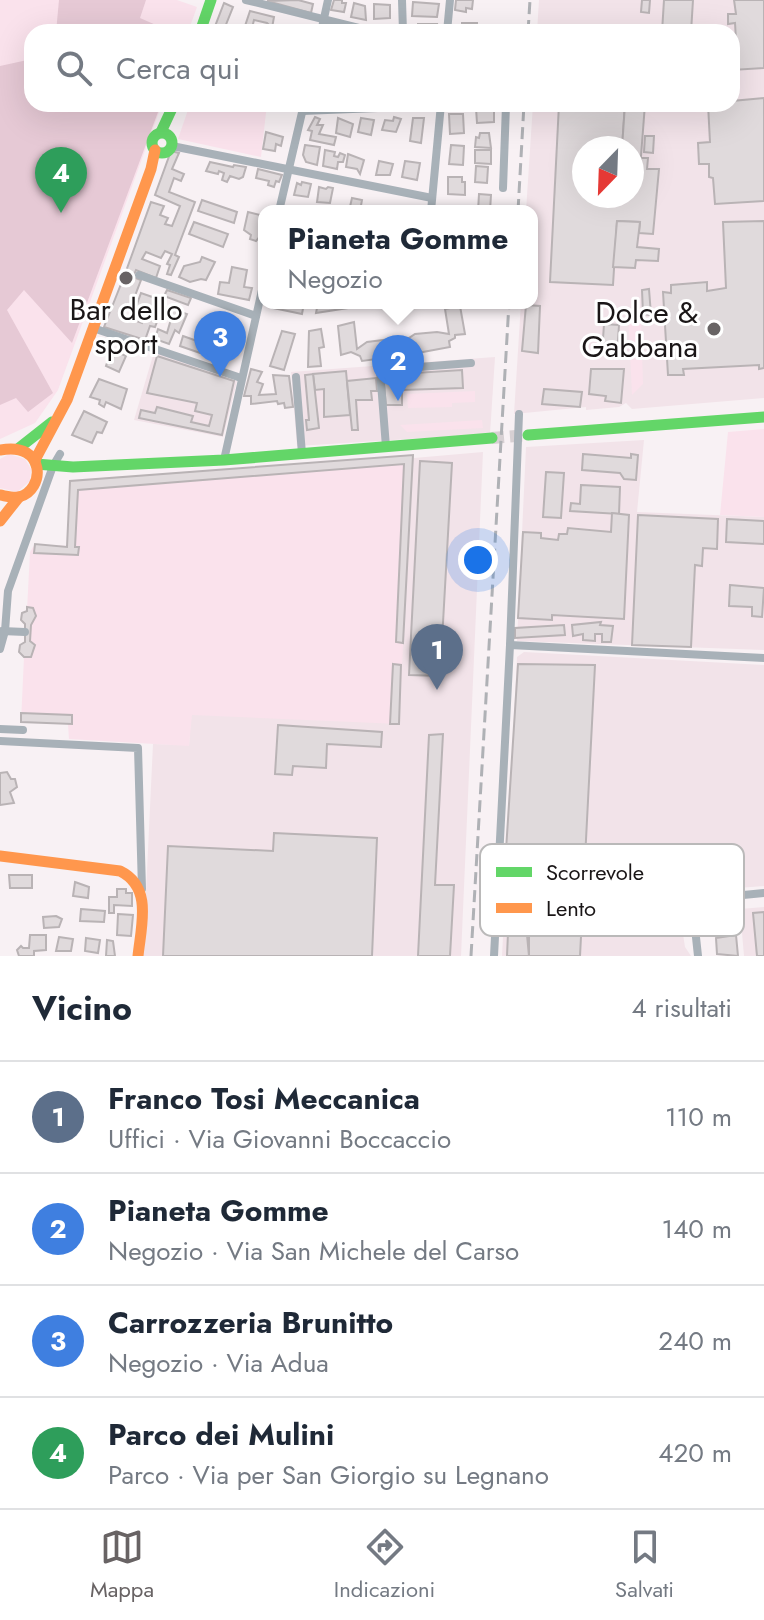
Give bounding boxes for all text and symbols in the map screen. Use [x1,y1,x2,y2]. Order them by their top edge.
search box [24,24,740,112]
icon: search [52,46,96,90]
text: Cerca qui [116,47,240,90]
north arrow [572,136,644,208]
pin: 4 [35,147,87,213]
popup [258,205,538,309]
text: Pianeta Gomme [288,217,508,260]
text: Negozio [288,260,383,298]
marker: Bar dello sport [117,269,135,287]
place label: Bar dello sport [69,288,183,365]
place label: Dolce & Gabbana [582,291,698,368]
pin: 3 [194,311,246,377]
marker: Dolce & Gabbana [705,320,723,338]
pin: 2 [372,335,424,401]
your location [458,540,498,580]
pin: 1 [411,624,463,690]
legend [480,844,744,936]
text: Scorrevole [546,856,644,888]
text: Lento [546,892,596,924]
text: Vicino [32,984,132,1033]
text: 4 risultati [632,989,732,1027]
text: Franco Tosi Meccanica [108,1077,420,1120]
text: 1 [51,1098,65,1136]
text: 110 m [665,1098,732,1136]
text: Uffici · Via Giovanni Boccaccio [108,1120,451,1158]
text: Pianeta Gomme [108,1189,329,1232]
text: 2 [49,1210,67,1248]
text: 140 m [661,1210,732,1248]
text: Negozio · Via San Michele del Carso [108,1232,519,1270]
text: Carrozzeria Brunitto [108,1301,393,1344]
text: 3 [50,1322,66,1360]
text: 240 m [658,1322,732,1360]
text: Negozio · Via Adua [108,1344,329,1382]
text: Parco dei Mulini [108,1413,334,1456]
text: 4 [49,1434,67,1472]
text: 420 m [658,1434,732,1472]
text: Parco · Via per San Giorgio su Legnano [108,1456,549,1494]
tab: Mappa [90,1525,154,1605]
tab: Indicazioni [334,1525,435,1605]
tab: Salvati [615,1525,674,1605]

